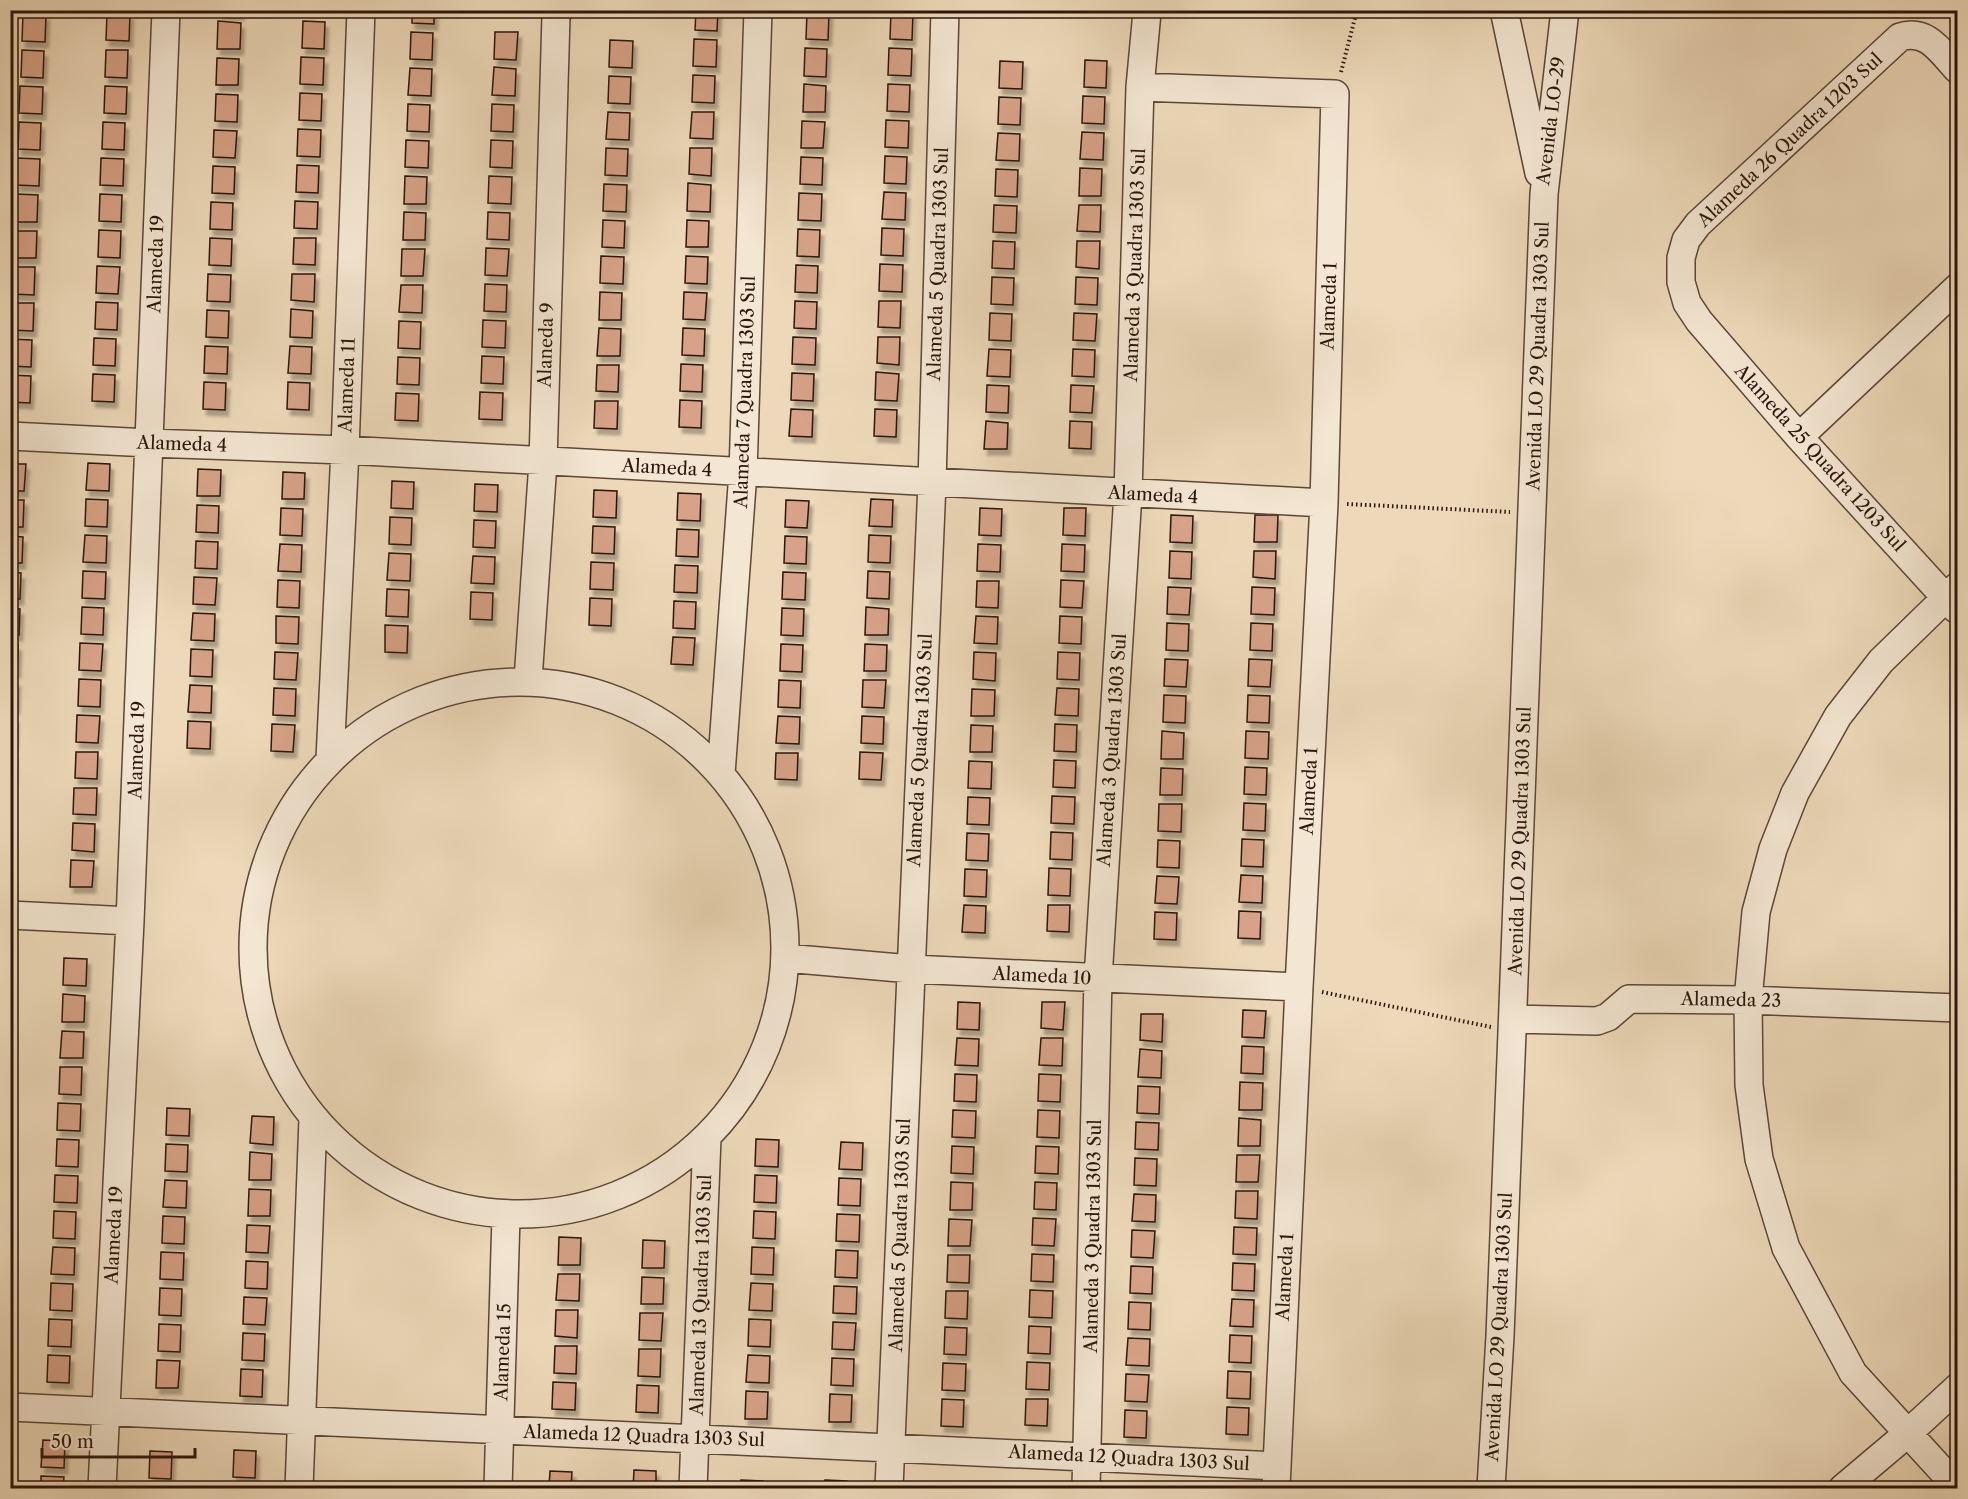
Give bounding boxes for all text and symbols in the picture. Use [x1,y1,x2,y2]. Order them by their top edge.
street label: Alameda 26 Quadra 1203 Sul [1692,48,1887,232]
street label: Avenida LO-29 [1532,56,1570,187]
street label: Alameda 5 Quadra 1303 Sul [923,147,953,382]
street label: Alameda 3 Quadra 1303 Sul [1120,148,1150,383]
street label: Alameda 19 [143,215,169,314]
street label: Avenida LO 29 Quadra 1303 Sul [1522,221,1554,492]
street label: Alameda 1 [1316,261,1342,351]
street label: Alameda 7 Quadra 1303 Sul [730,275,760,510]
street label: Alaneda 9 [533,302,558,389]
street label: Alameda 11 [334,337,360,434]
street label: Alameda 25 Quadra 1203 Sul [1729,359,1910,556]
street label: Alameda 4 [135,431,228,457]
street label: Alameda 4 [620,455,713,481]
street label: Alameda 4 [1106,482,1199,508]
street label: Alameda 5 Quadra 1303 Sul [903,633,937,868]
street label: Alameda 3 Quadra 1303 Sul [1093,633,1131,868]
street label: Alameda 19 [124,701,150,800]
street label: Avenida LO 29 Quadra 1303 Sul [1504,706,1536,977]
street label: Alameda 1 [1296,746,1322,836]
street label: Alameda 10 [991,962,1092,990]
street label: Alameda 23 [1680,988,1781,1012]
street label: Alameda 5 Quadra 1303 Sul [885,1118,915,1353]
street label: Alameda 3 Quadra 1303 Sul [1080,1119,1106,1354]
street label: Alameda 13 Quadra 1303 Sul [686,1174,716,1417]
street label: Alameda 19 [100,1185,128,1286]
street label: Avenida LO 29 Quadra 1303 Sul [1481,1192,1517,1463]
street label: Alameda 1 [1272,1232,1298,1322]
street label: Alameda 15 [490,1303,516,1402]
scale bar [42,1421,195,1459]
street label: Alameda 12 Quadra 1303 Sul [522,1421,765,1451]
text: 50 m [51,1431,94,1453]
street label: Alameda 12 Quadra 1303 Sul [1007,1441,1250,1475]

